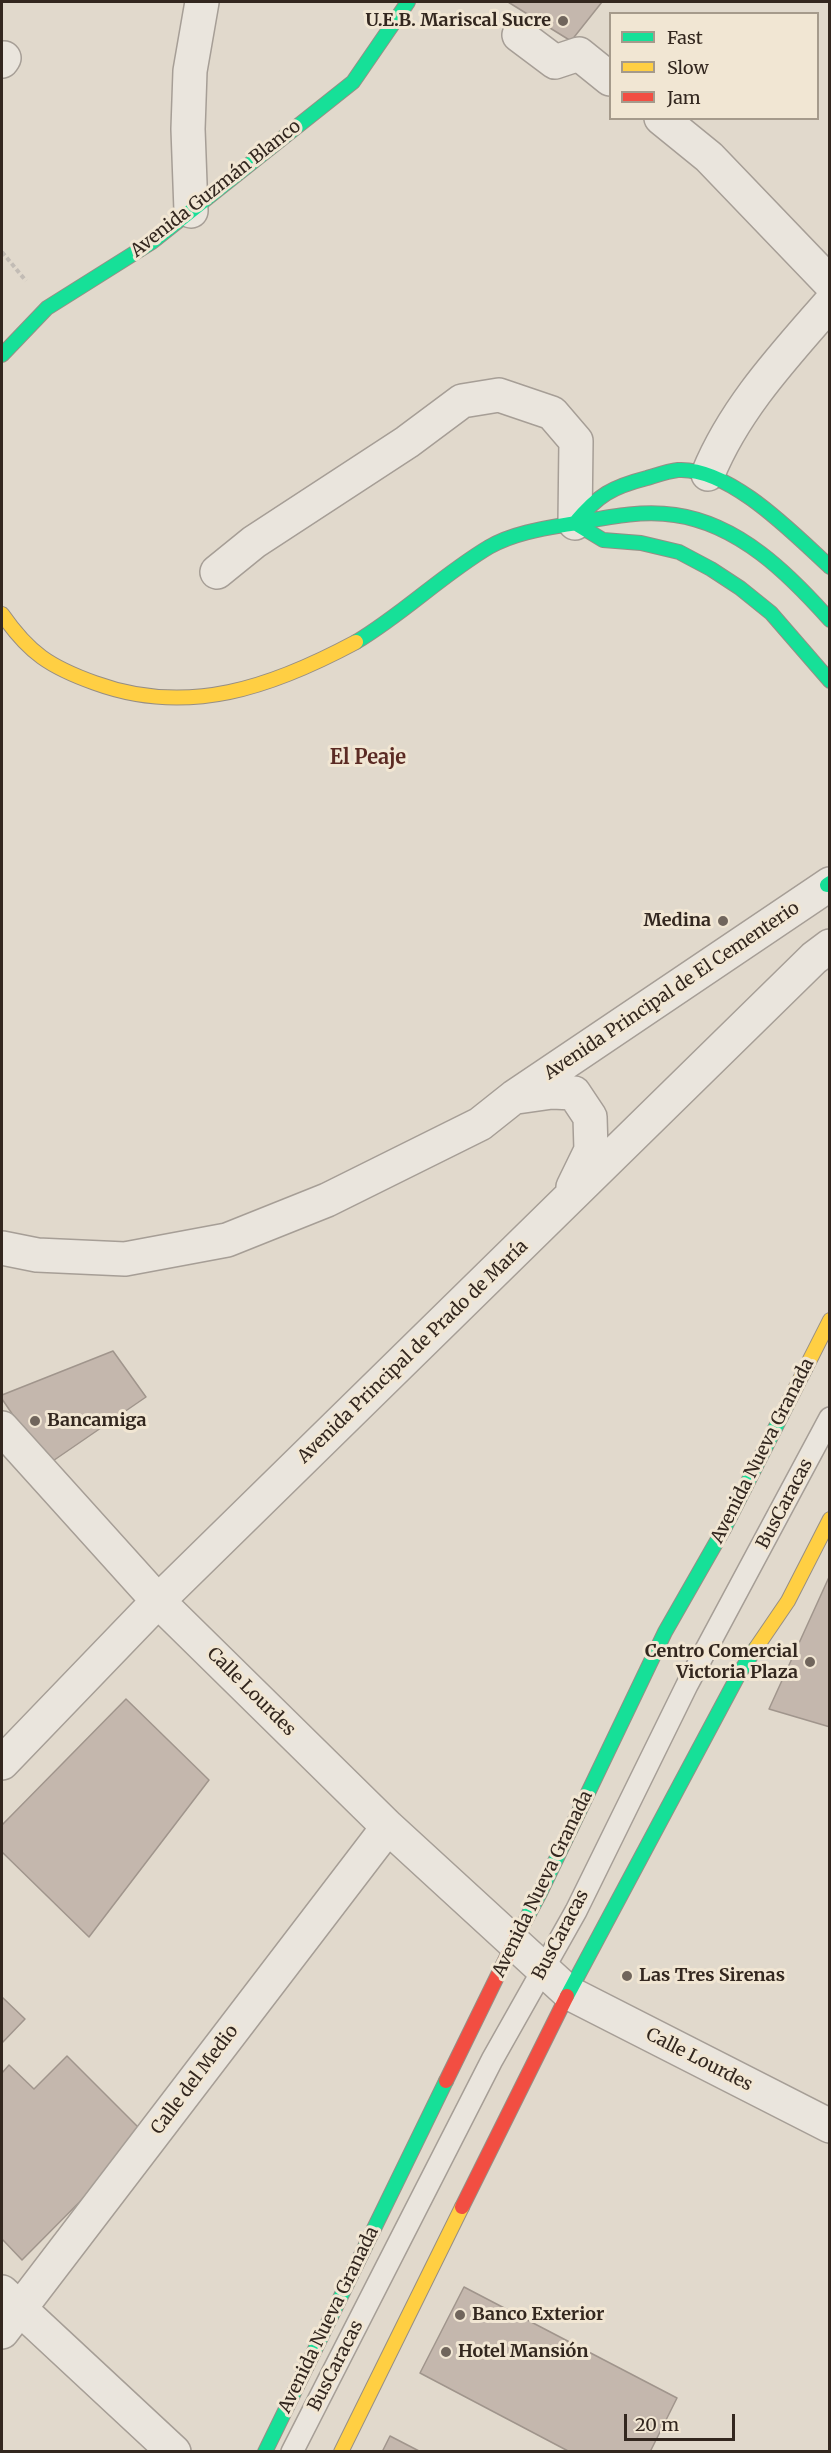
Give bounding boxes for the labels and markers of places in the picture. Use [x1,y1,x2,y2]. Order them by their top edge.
place label: U.E.B. Mariscal Sucre [365,10,551,32]
marker: U.E.B. Mariscal Sucre [556,14,570,28]
place label: Medina [643,910,711,932]
marker: Medina [716,914,730,928]
place label: Bancamiga [47,1410,147,1432]
marker: Bancamiga [28,1414,42,1428]
place label: Centro Comercial Victoria Plaza [645,1641,798,1684]
marker: Centro Comercial Victoria Plaza [803,1655,817,1669]
place label: Las Tres Sirenas [639,1965,785,1987]
marker: Las Tres Sirenas [620,1969,634,1983]
place label: Banco Exterior [472,2304,604,2326]
marker: Banco Exterior [453,2308,467,2322]
place label: Hotel Mansión [458,2341,589,2363]
marker: Hotel Mansión [439,2345,453,2359]

